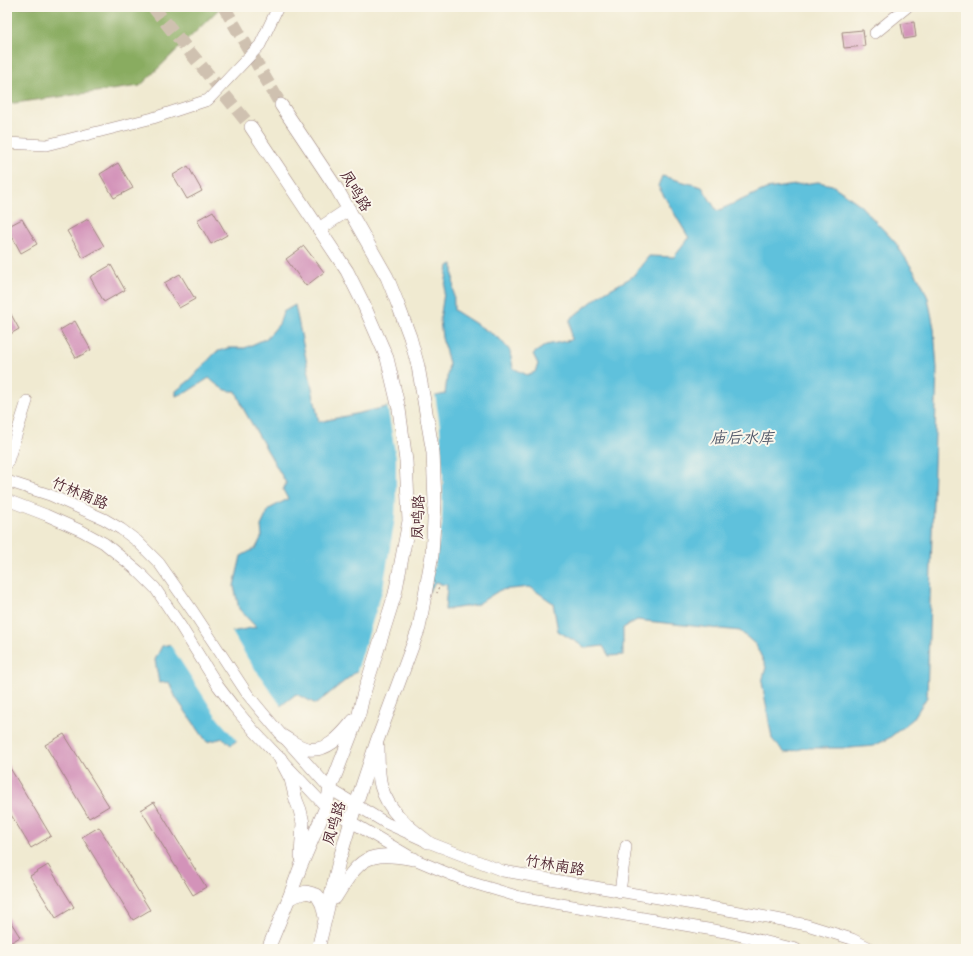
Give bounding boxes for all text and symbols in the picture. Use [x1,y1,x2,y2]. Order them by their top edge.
street label: 凤鸣路 [337,167,375,215]
water label: 庙后水库 [710,429,776,447]
street label: 竹林南路 [49,473,111,513]
street label: 凤鸣路 [408,494,428,540]
street label: 凤鸣路 [319,799,349,847]
street label: 竹林南路 [524,851,586,879]

